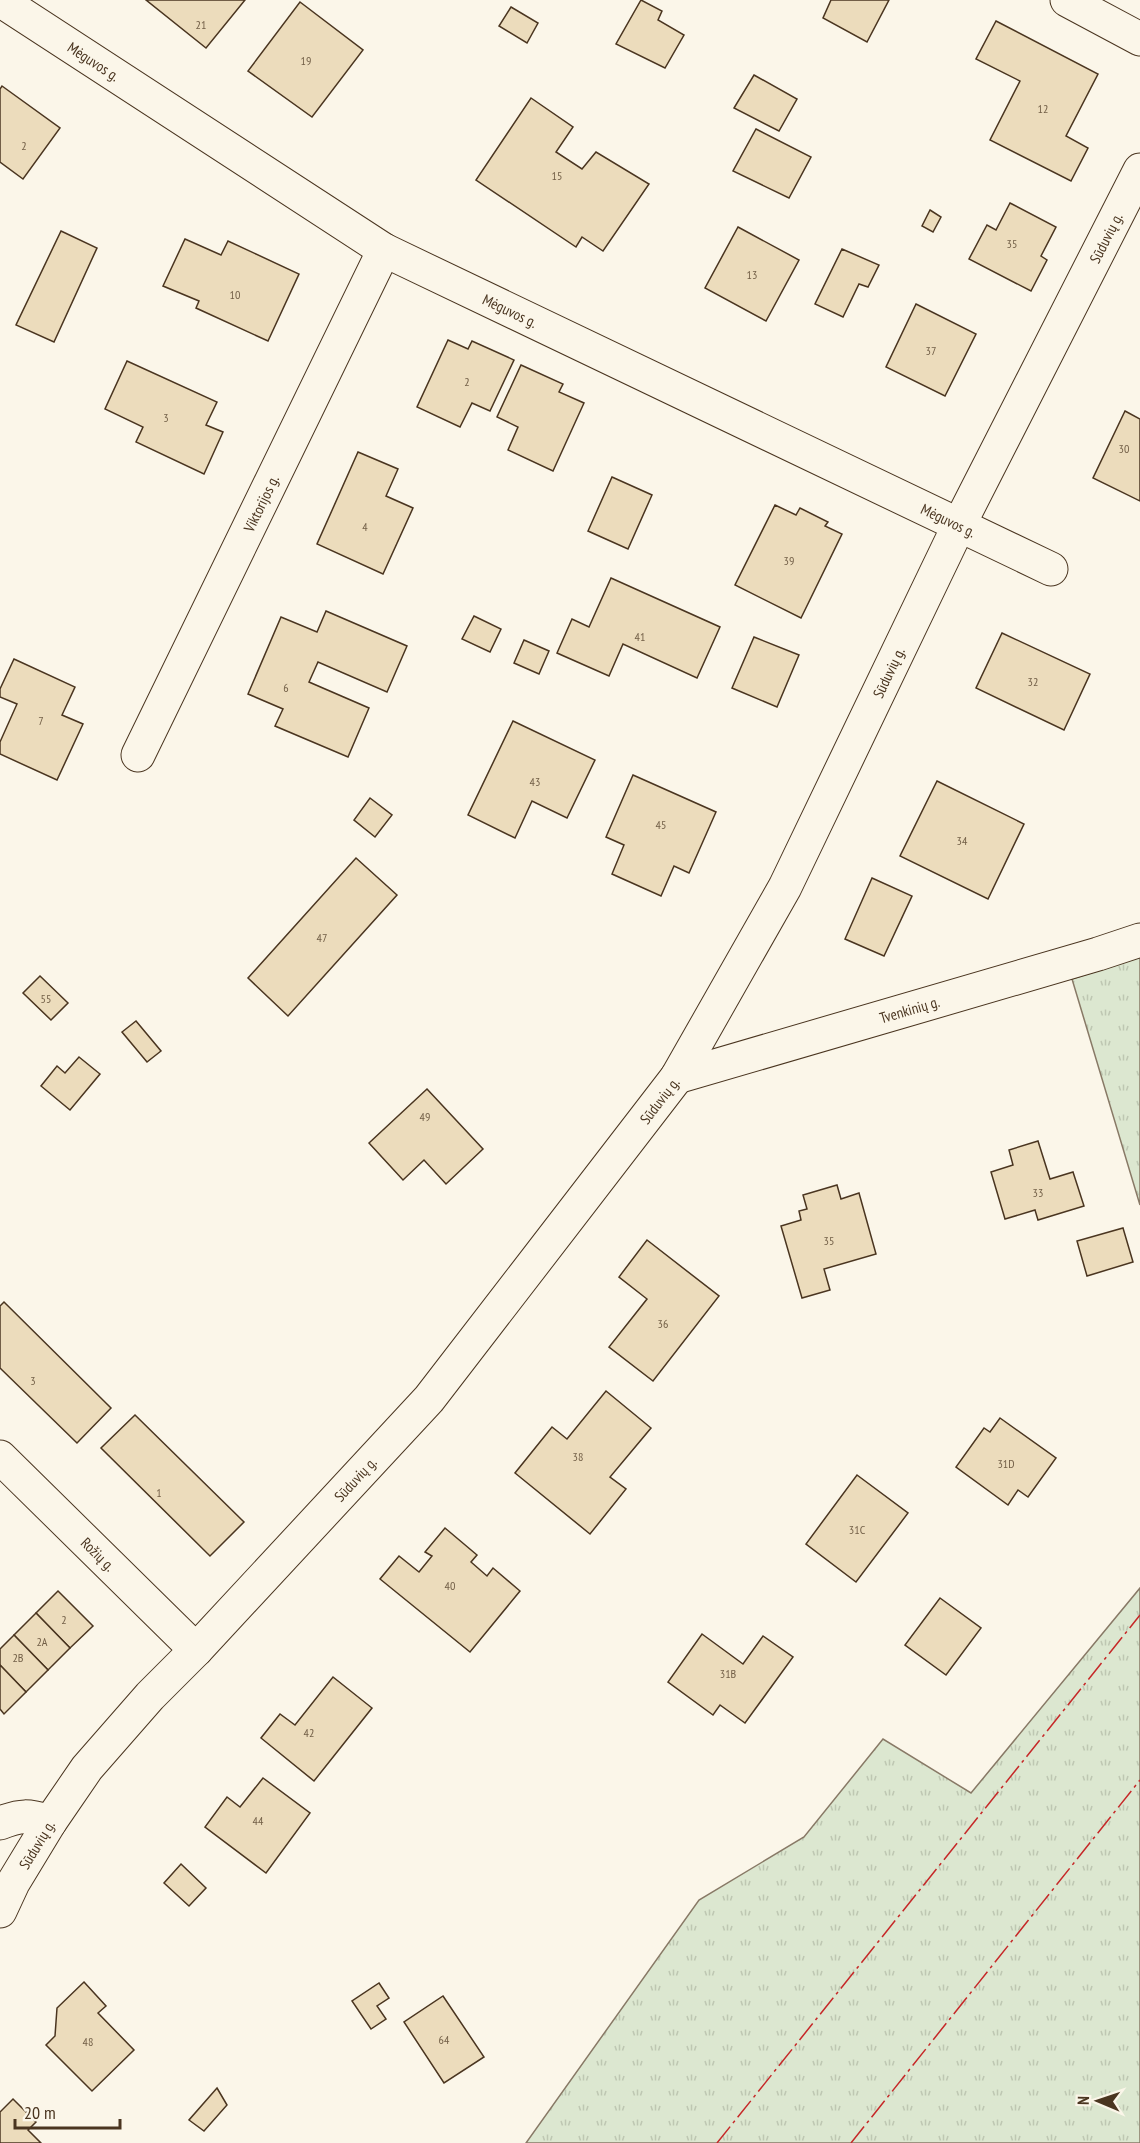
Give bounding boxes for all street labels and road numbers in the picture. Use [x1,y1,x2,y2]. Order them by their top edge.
street label: Mėguvos g. [64,37,124,85]
street label: Sūduvių g. [1085,209,1126,266]
street label: Mėguvos g. [480,289,541,332]
street label: Viktorijos g. [238,471,283,536]
street label: Mėguvos g. [918,499,979,541]
street label: Sūduvių g. [868,644,909,701]
street label: Tvenkinių g. [877,991,942,1027]
street label: Sūduvių g. [635,1073,683,1127]
street label: Sūduvių g. [330,1452,380,1505]
street label: Rožių g. [77,1533,120,1575]
street label: Sūduvių g. [14,1816,59,1872]

